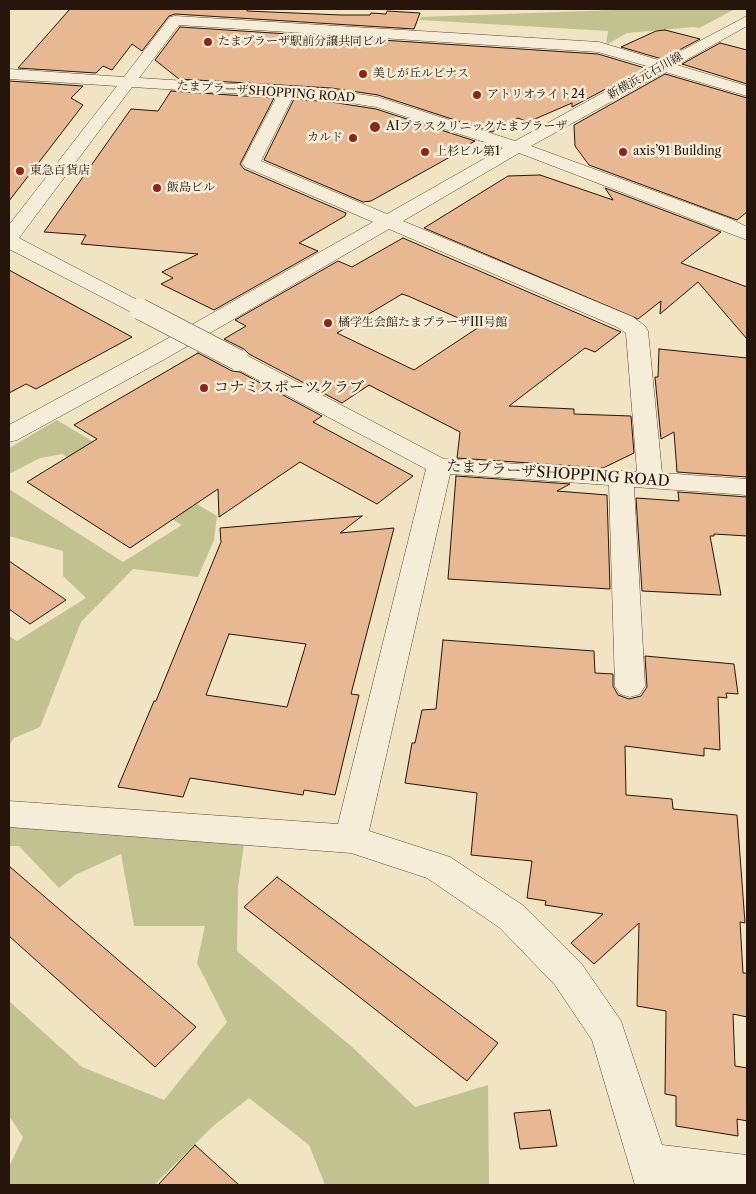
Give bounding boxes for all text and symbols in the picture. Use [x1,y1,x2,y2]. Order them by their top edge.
place label: たまプラーザ駅前分譲共同ビル [218,35,386,49]
marker: たまプラーザ駅前分譲共同ビル [202,36,214,48]
street label: 新横浜元石川線 [605,49,685,103]
place label: 美しが丘ルピナス [373,67,469,81]
marker: 美しが丘ルピナス [357,68,369,80]
street label: たまプラーザSHOPPING ROAD [176,79,356,105]
place label: アトリオライト24 [487,88,585,102]
marker: アトリオライト24 [471,89,483,101]
marker: AIプラスクリニックたまプラーザ [368,120,382,134]
place label: AIプラスクリニックたまプラーザ [386,120,567,134]
place label: カルド [307,131,343,145]
marker: カルド [347,132,359,144]
place label: 上杉ビル第1 [435,145,500,159]
place label: axis’91 Building [633,145,721,159]
marker: 上杉ビル第1 [419,146,431,158]
marker: axis’91 Building [617,146,629,158]
place label: 東急百貨店 [30,164,90,178]
marker: 東急百貨店 [14,165,26,177]
place label: 飯島ビル [167,181,215,195]
marker: 飯島ビル [151,182,163,194]
place label: 橘学生会館たまプラーザIII号館 [338,316,508,330]
marker: 橘学生会館たまプラーザIII号館 [322,317,334,329]
place label: コナミスポーツクラブ [214,379,364,397]
marker: コナミスポーツクラブ [198,382,210,394]
street label: たまプラーザSHOPPING ROAD [446,457,670,491]

